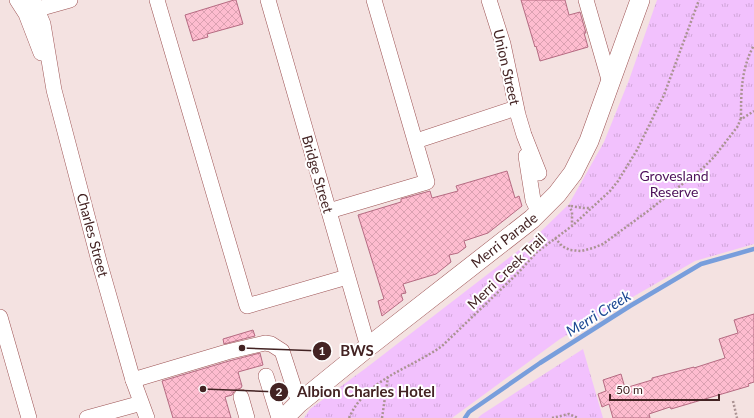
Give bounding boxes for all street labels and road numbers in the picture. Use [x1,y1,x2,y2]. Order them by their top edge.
street label: Union Street [490,27,524,107]
street label: Bridge Street [299,133,337,215]
street label: Charles Street [74,191,112,279]
street label: Merri Parade [467,209,541,271]
street label: Merri Creek Trail [463,230,549,312]

